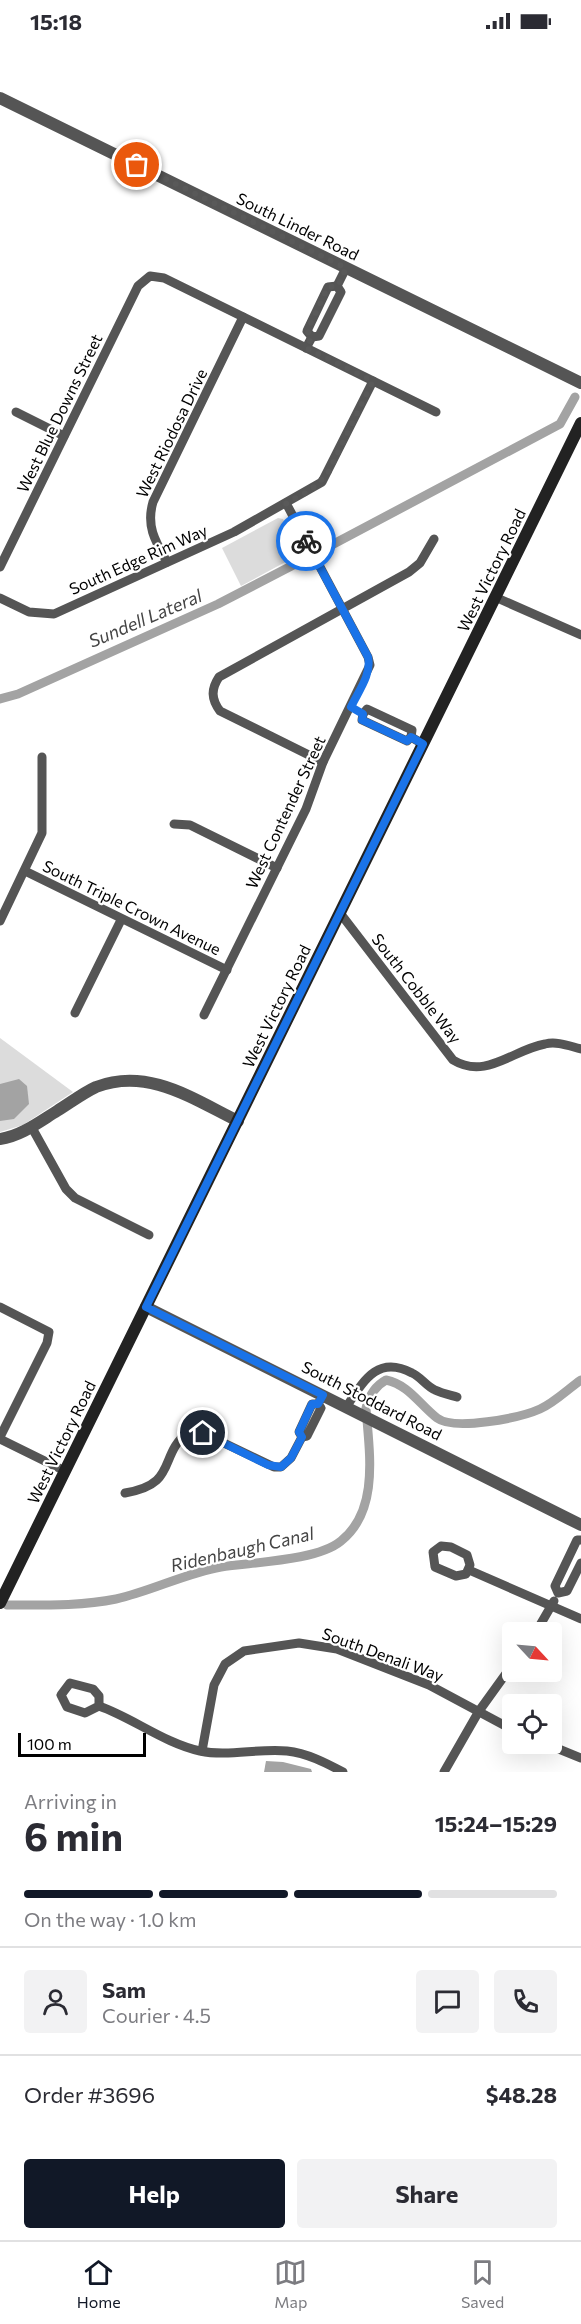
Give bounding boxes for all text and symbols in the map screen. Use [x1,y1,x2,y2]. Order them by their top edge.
text: 15:18 [30,8,82,35]
pin [111,139,162,190]
icon: bag [120,148,153,181]
street label: South Linder Road [234,188,362,264]
street label: West Blue Downs Street [12,330,106,495]
street label: West Riodosa Drive [132,366,210,500]
street label: West Victory Road [453,505,529,635]
courier [276,511,336,571]
street label: South Edge Rim Way [66,520,210,598]
icon: bike [290,525,323,558]
water label: Sundell Lateral [85,584,205,652]
street label: West Contender Street [241,732,329,892]
street label: South Triple Crown Avenue [40,856,224,958]
street label: South Cobble Way [368,929,466,1047]
street label: West Victory Road [238,941,314,1071]
street label: South Stoddard Road [299,1356,445,1444]
street label: West Victory Road [23,1377,99,1507]
pin [177,1407,228,1458]
icon: home [186,1416,219,1449]
water label: Ridenbaugh Canal [168,1522,316,1576]
north arrow [502,1622,562,1682]
map controls [502,1622,562,1754]
street label: South Denali Way [320,1623,446,1685]
button: locate [502,1694,562,1754]
scale bar [18,1730,146,1758]
text: 100 m [27,1734,72,1753]
text: Arriving in [24,1789,117,1813]
text: 15:24–15:29 [435,1810,557,1837]
text: 6 min [24,1811,123,1859]
text: On the way · 1.0 km [24,1907,197,1931]
button: person [24,1970,87,2033]
button: chat [416,1970,479,2033]
button: phone [494,1970,557,2033]
text: Sam [102,1976,146,2003]
text: Courier · 4.5 [102,2003,211,2027]
text: Order #3696 [24,2081,155,2108]
text: $48.28 [486,2081,557,2108]
button: Help [24,2159,285,2228]
button: Share [297,2159,557,2228]
tab: Home [77,2256,121,2311]
tab: Map [274,2256,307,2311]
tab: Saved [461,2256,504,2311]

